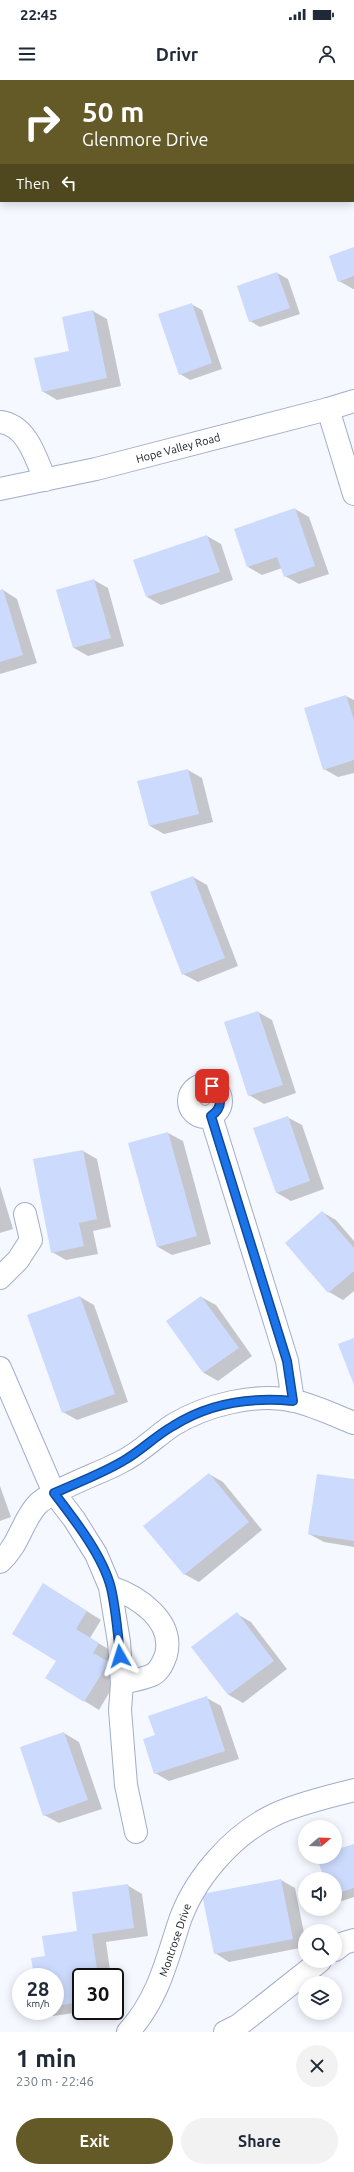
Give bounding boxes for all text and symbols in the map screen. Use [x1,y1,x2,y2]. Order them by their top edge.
text: 22:45 [20,6,58,23]
icon: menu [16,43,38,65]
icon: person [316,43,338,65]
text: Drivr [156,44,198,64]
icon: right [16,96,68,148]
text: 50 m [82,96,144,127]
text: Glenmore Drive [82,129,208,149]
icon: left [58,172,80,194]
text: Then [16,175,50,192]
street label: Hope Valley Road [135,431,221,465]
pin [195,1069,229,1103]
icon: arrive [201,1075,223,1097]
position arrow [99,1635,141,1677]
north arrow [298,1820,342,1864]
map controls [298,1820,342,2020]
button: sound [298,1872,342,1916]
street label: Montrose Drive [157,1902,193,1978]
button: search [298,1924,342,1968]
speed limit sign: 30 [72,1968,124,2020]
button: layers [298,1976,342,2020]
text: 28 [27,1977,49,2000]
text: km/h [26,1998,50,2009]
text: 1 min [16,2045,77,2072]
button: close [296,2045,338,2087]
text: 230 m · 22:46 [16,2074,94,2088]
button: Exit [16,2118,173,2164]
button: Share [181,2118,338,2164]

